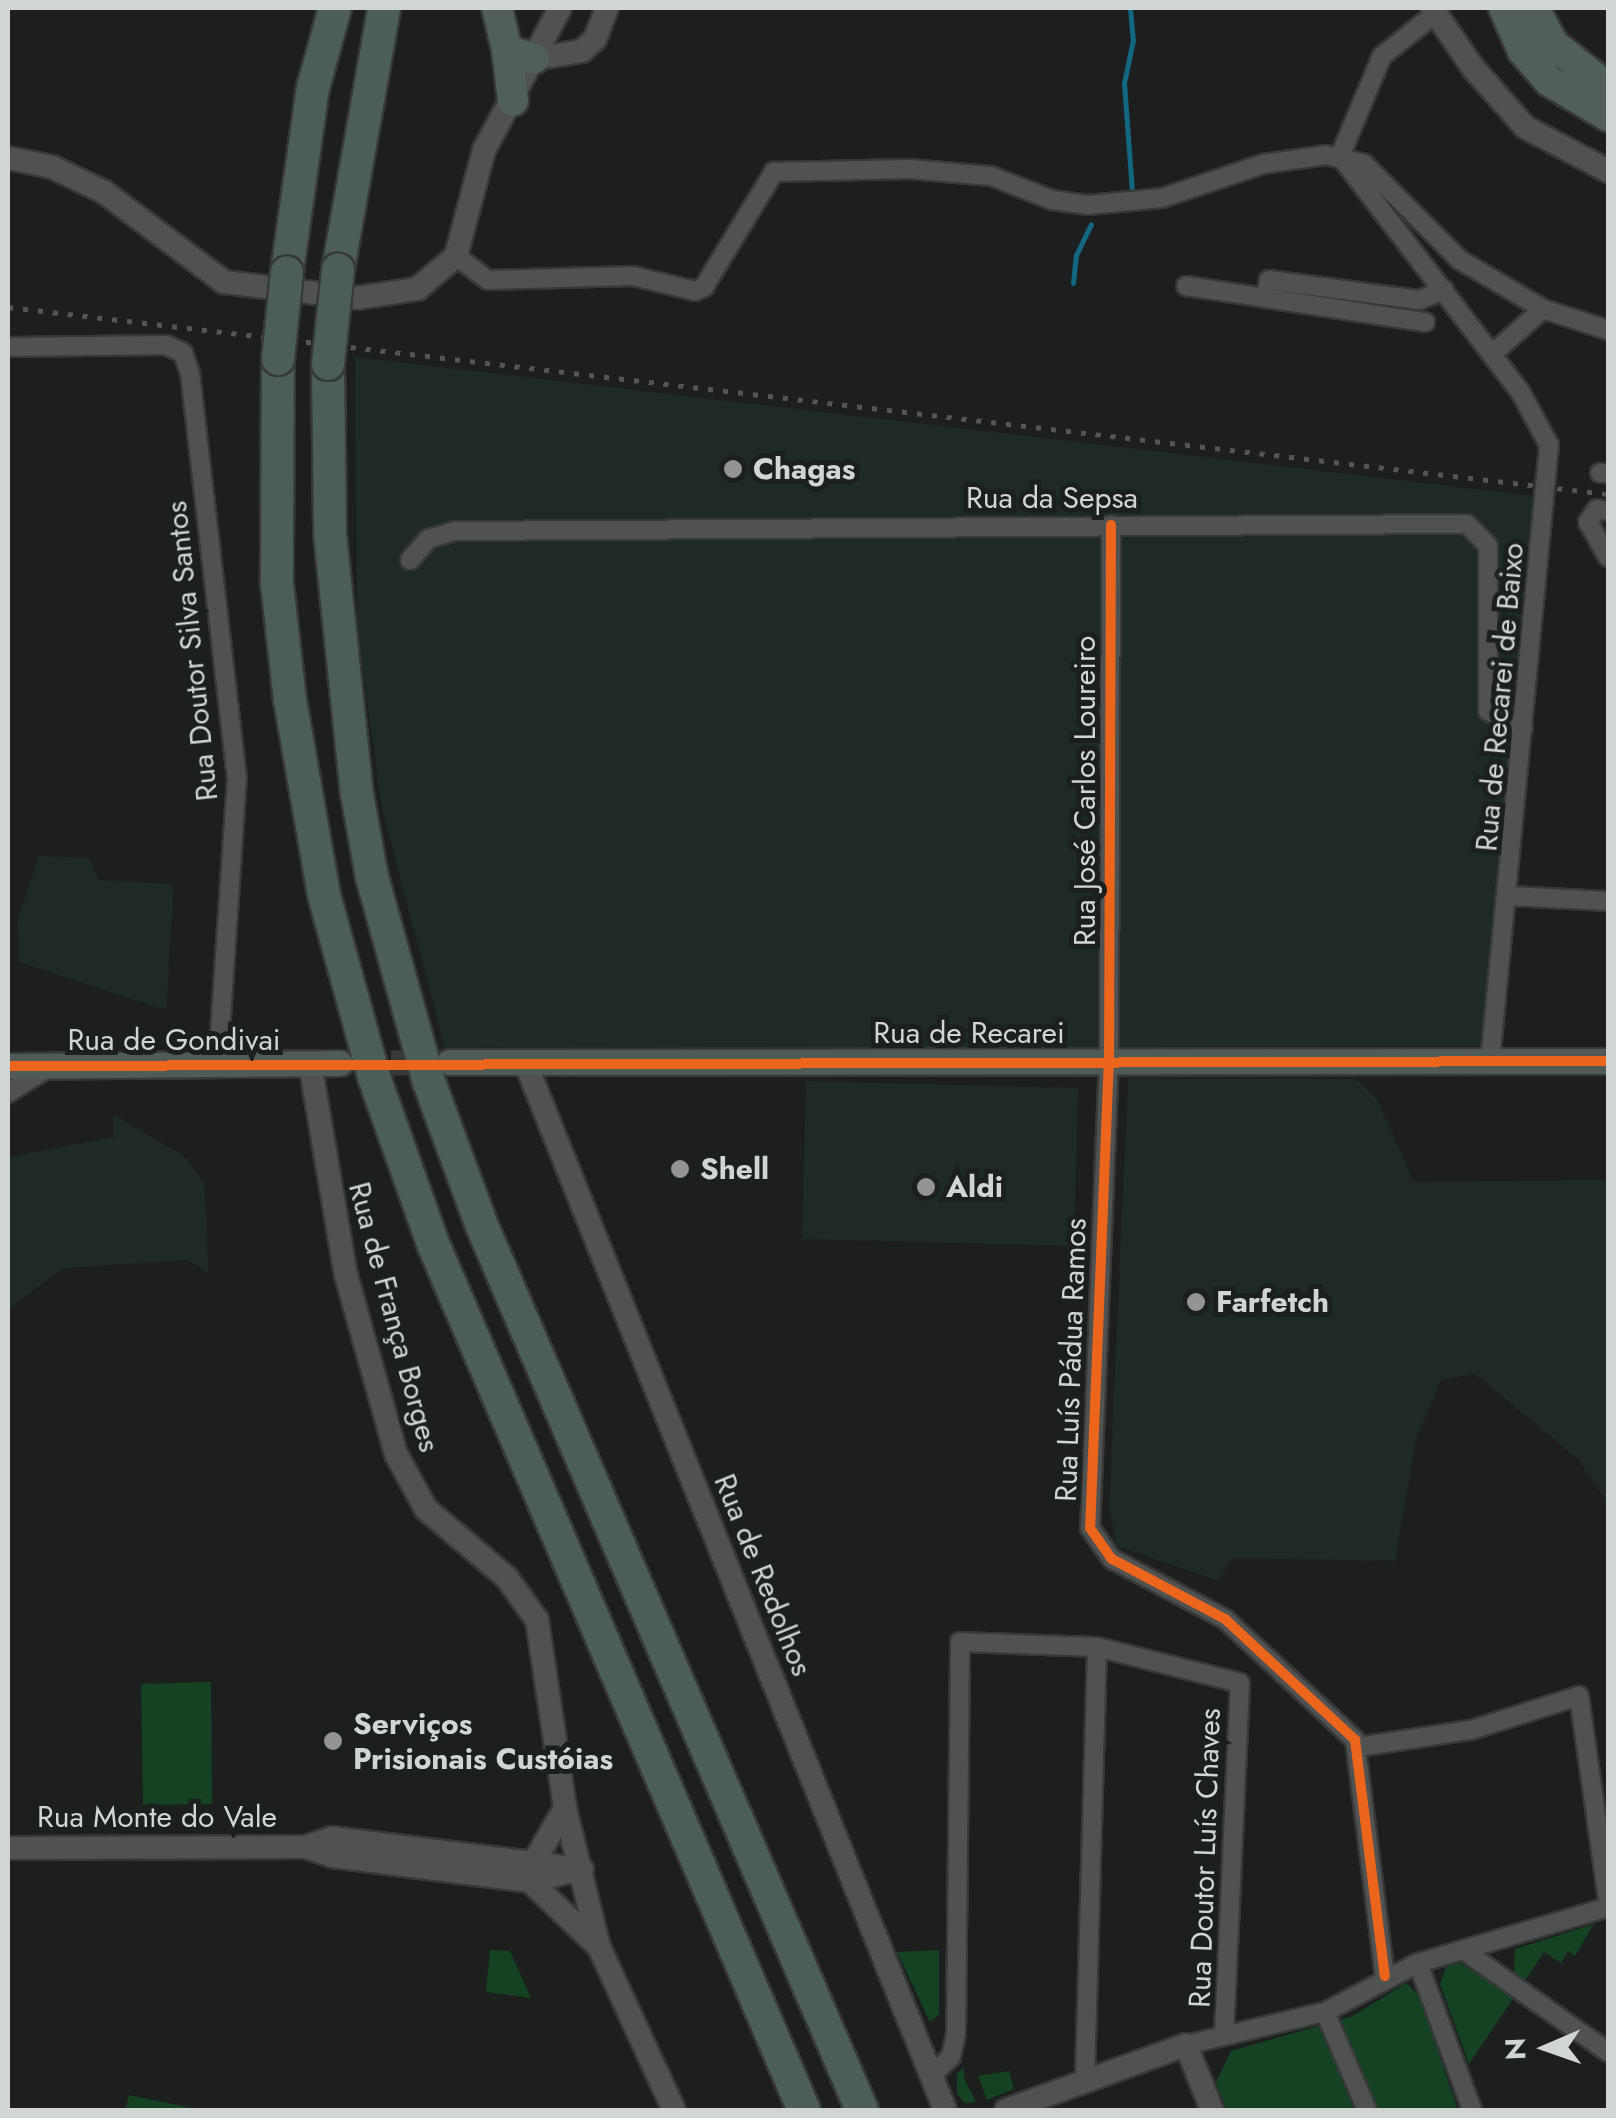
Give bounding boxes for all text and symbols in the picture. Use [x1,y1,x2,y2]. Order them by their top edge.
place label: Chagas [753,451,855,487]
marker: Chagas [722,458,744,480]
street label: Rua da Sepsa [966,480,1138,516]
street label: Rua Doutor Silva Santos [158,499,226,803]
street label: Rua de Recarei de Baixo [1469,541,1531,853]
street label: Rua José Carlos Loureiro [1067,636,1103,946]
street label: Rua de Recarei [873,1015,1065,1051]
street label: Rua de Gondivai [67,1022,281,1058]
place label: Shell [700,1151,769,1187]
marker: Shell [669,1158,691,1180]
place label: Aldi [946,1169,1003,1205]
marker: Aldi [915,1176,937,1198]
street label: Rua de França Borges [341,1178,447,1456]
street label: Rua Luís Pádua Ramos [1048,1218,1094,1502]
place label: Farfetch [1216,1284,1329,1320]
marker: Farfetch [1185,1291,1207,1313]
street label: Rua de Redolhos [706,1469,820,1681]
place label: Serviços Prisionais Custóias [353,1706,613,1776]
street label: Rua Doutor Luís Chaves [1182,1708,1228,2008]
marker: Serviços Prisionais Custóias [322,1730,344,1752]
street label: Rua Monte do Vale [37,1799,277,1835]
north arrow [1496,1998,1596,2098]
text: N [1495,2037,1536,2061]

